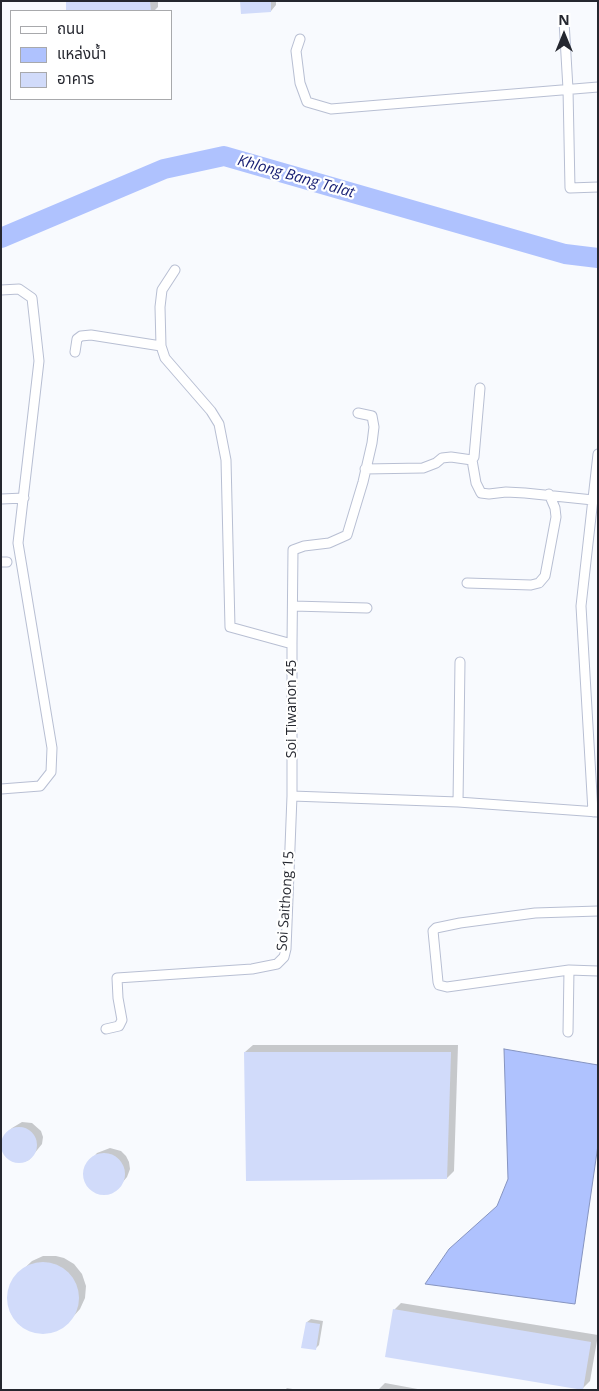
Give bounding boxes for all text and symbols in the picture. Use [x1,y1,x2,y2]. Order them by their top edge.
legend [10,10,172,100]
north arrow [539,10,589,60]
text: N [558,10,570,29]
text: ถนน [57,18,84,38]
text: แหล่งน้ำ [57,43,106,63]
text: อาคาร [57,68,94,88]
water label: Khlong Bang Talat [236,152,356,202]
street label: Soi Tiwanon 45 [284,660,300,758]
street label: Soi Saithong 15 [274,850,298,952]

